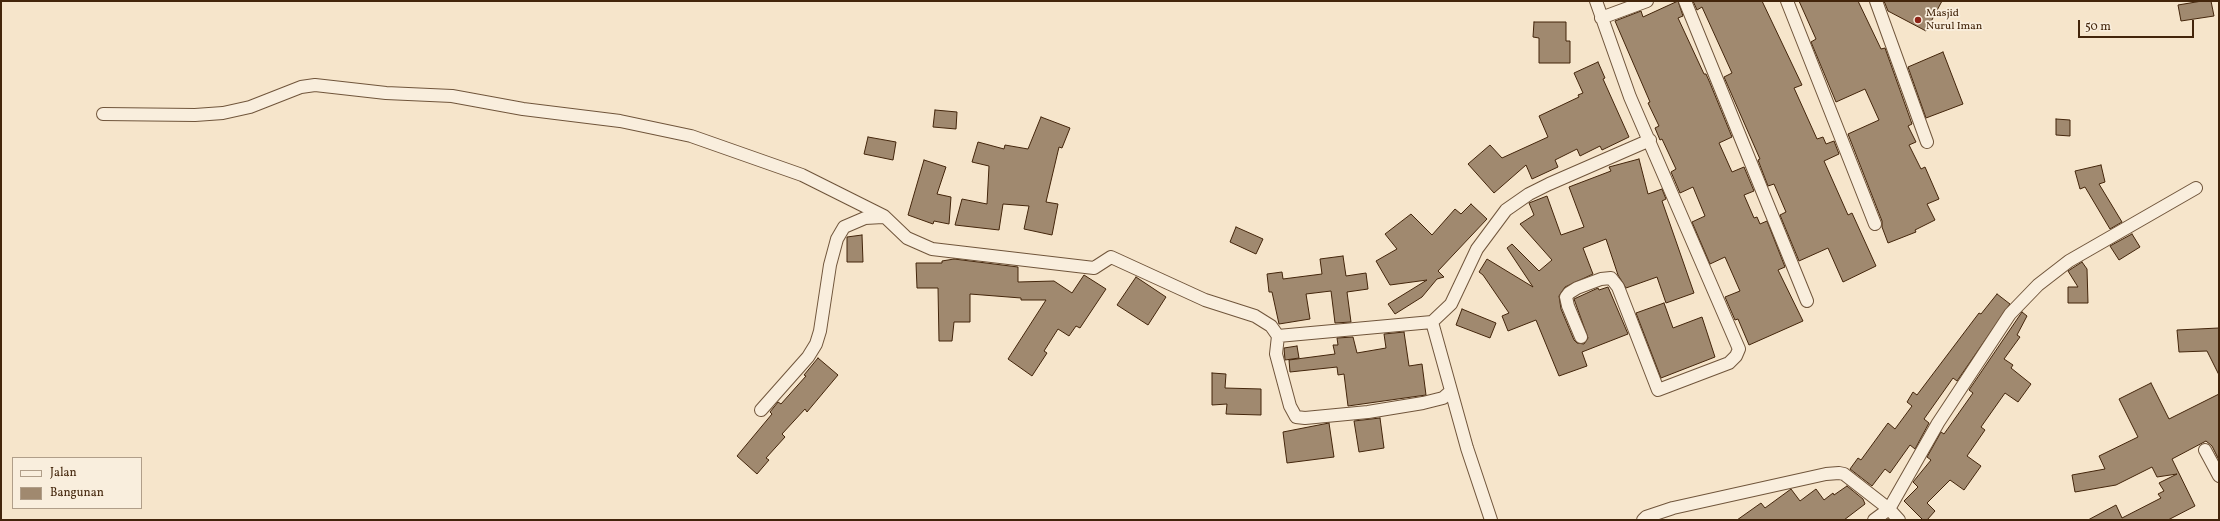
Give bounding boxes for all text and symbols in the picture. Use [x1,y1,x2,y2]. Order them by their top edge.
place label: Masjid Nurul Iman [1926,7,1982,33]
scale bar [2080,12,2196,38]
marker: Masjid Nurul Iman [1913,15,1923,25]
text: 50 m [2085,19,2111,35]
legend [12,457,142,509]
text: Jalan [50,465,77,481]
text: Bangunan [50,485,104,501]

